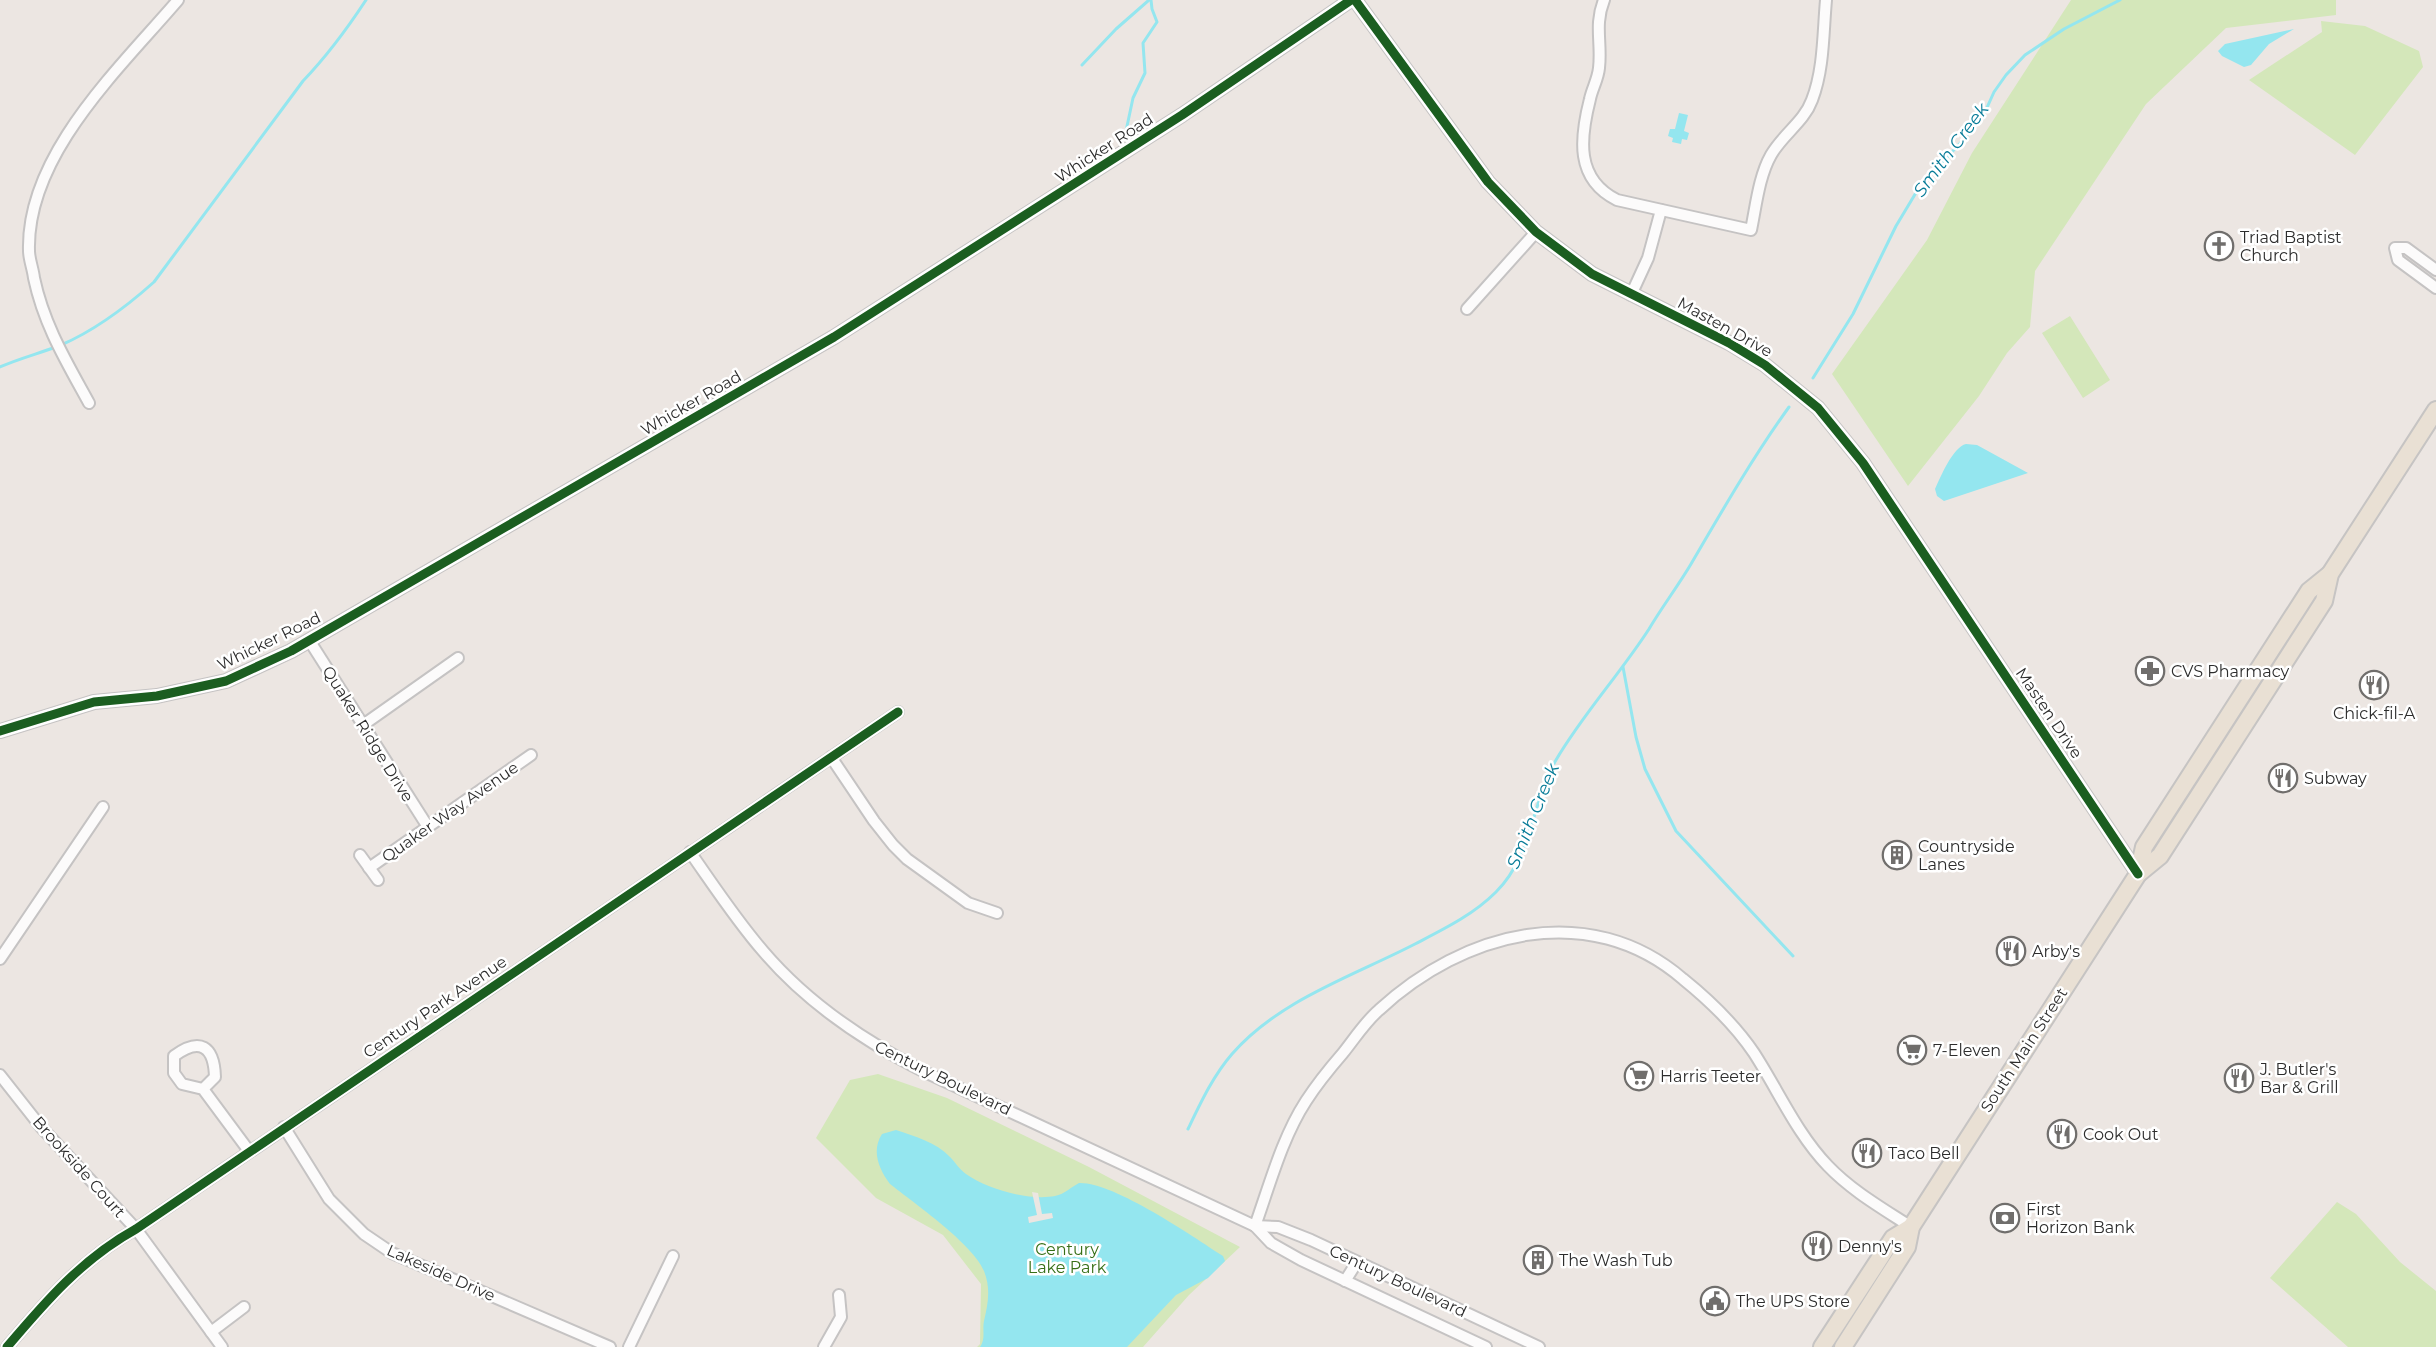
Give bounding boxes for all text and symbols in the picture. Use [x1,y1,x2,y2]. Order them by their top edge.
water label: Smith Creek [1909,98,1994,201]
street label: Whicker Road [1052,109,1156,187]
place label: Triad Baptist Church [2240,228,2342,265]
church icon: Triad Baptist Church [2203,230,2235,262]
street label: Masten Drive [1674,293,1776,361]
street label: Whicker Road [637,367,745,439]
street label: Whicker Road [214,608,324,674]
pharmacy icon: CVS Pharmacy [2134,655,2166,687]
place label: CVS Pharmacy [2171,662,2290,681]
street label: Quaker Ridge Drive [318,663,418,805]
street label: Masten Drive [2012,664,2086,762]
restaurant icon: Chick-fil-A [2358,669,2390,701]
place label: Chick-fil-A [2333,704,2416,723]
street label: Quaker Way Avenue [378,758,522,866]
water label: Smith Creek [1502,759,1565,872]
restaurant icon: Subway [2267,762,2299,794]
place label: Subway [2304,769,2367,788]
place label: Countryside Lanes [1918,837,2015,874]
building icon: Countryside Lanes [1881,839,1913,871]
restaurant icon: Arby's [1995,935,2027,967]
place label: Arby's [2032,942,2080,961]
street label: Century Park Avenue [360,952,510,1062]
street label: South Main Street [1977,984,2072,1116]
supermarket icon: 7-Eleven [1896,1034,1928,1066]
street label: Century Boulevard [872,1037,1014,1119]
place label: 7-Eleven [1933,1041,2001,1060]
supermarket icon: Harris Teeter [1623,1060,1655,1092]
place label: J. Butler's Bar & Grill [2259,1060,2339,1097]
restaurant icon: J. Butler's Bar & Grill [2223,1062,2255,1094]
place label: Harris Teeter [1660,1067,1761,1086]
street label: Brookside Court [29,1113,130,1222]
restaurant icon: Cook Out [2046,1118,2078,1150]
place label: Cook Out [2083,1125,2159,1144]
restaurant icon: Taco Bell [1851,1137,1883,1169]
place label: Taco Bell [1888,1144,1960,1163]
place label: First Horizon Bank [2026,1200,2135,1237]
bank icon: First Horizon Bank [1989,1202,2021,1234]
restaurant icon: Denny's [1801,1230,1833,1262]
place label: Denny's [1838,1237,1902,1256]
park label: Century Lake Park [1028,1240,1107,1277]
street label: Lakeside Drive [384,1241,498,1305]
street label: Century Boulevard [1326,1241,1470,1321]
building icon: The Wash Tub [1522,1244,1554,1276]
place label: The Wash Tub [1559,1251,1673,1270]
public building icon: The UPS Store [1699,1285,1731,1317]
place label: The UPS Store [1736,1292,1850,1311]

